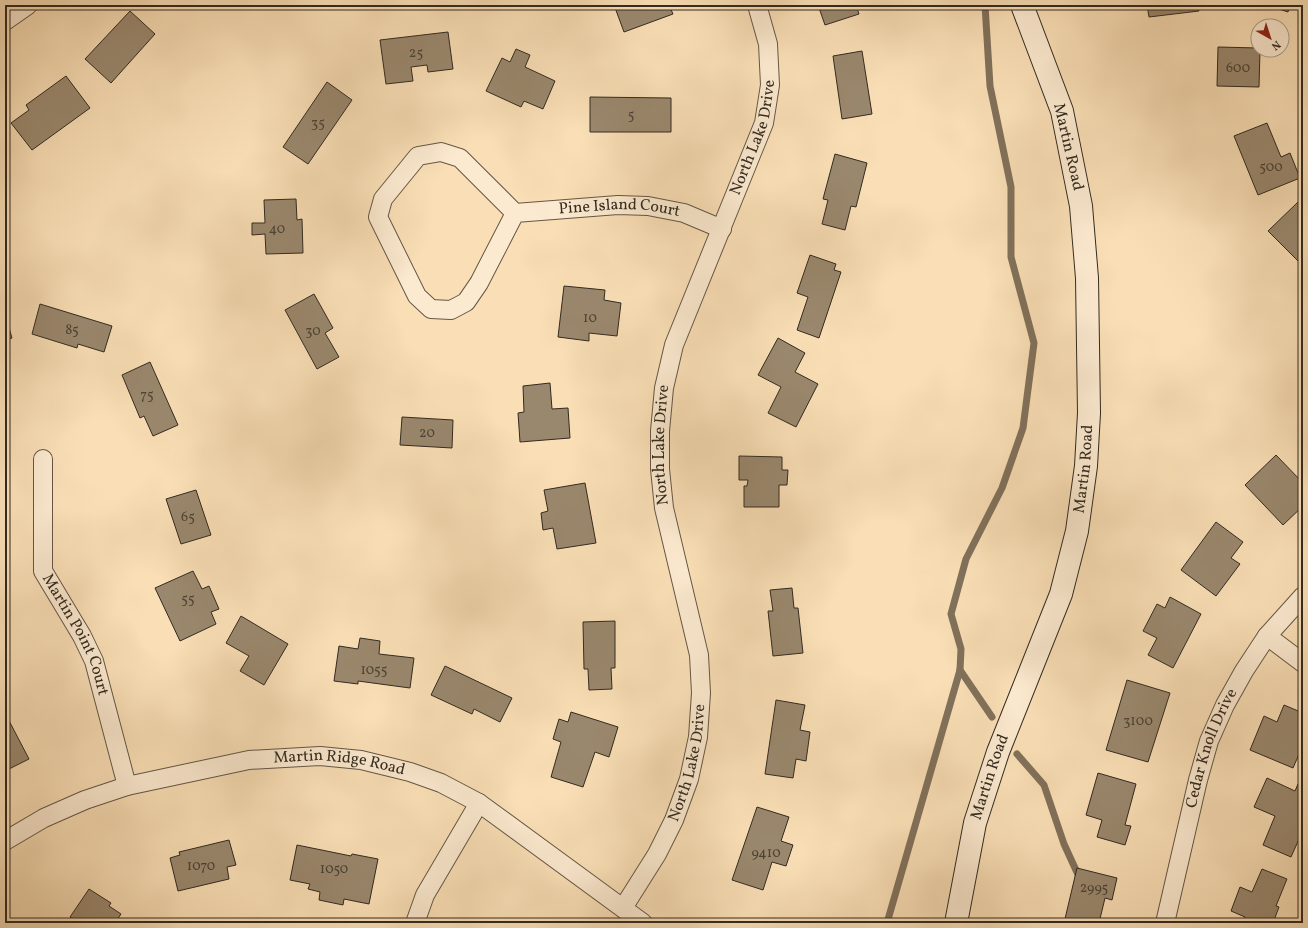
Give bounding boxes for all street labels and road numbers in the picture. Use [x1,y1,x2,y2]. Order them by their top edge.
street label: North Lake Drive [725,79,781,199]
street label: Martin Road [1047,101,1089,193]
street label: Pine Island Court [558,194,682,223]
street label: North Lake Drive [649,384,675,506]
street label: Martin Road [1069,424,1099,515]
street label: Martin Point Court [36,570,114,698]
street label: Cedar Knoll Drive [1181,685,1243,810]
street label: North Lake Drive [663,703,711,825]
street label: Martin Road [966,731,1015,823]
street label: Martin Ridge Road [273,745,407,781]

